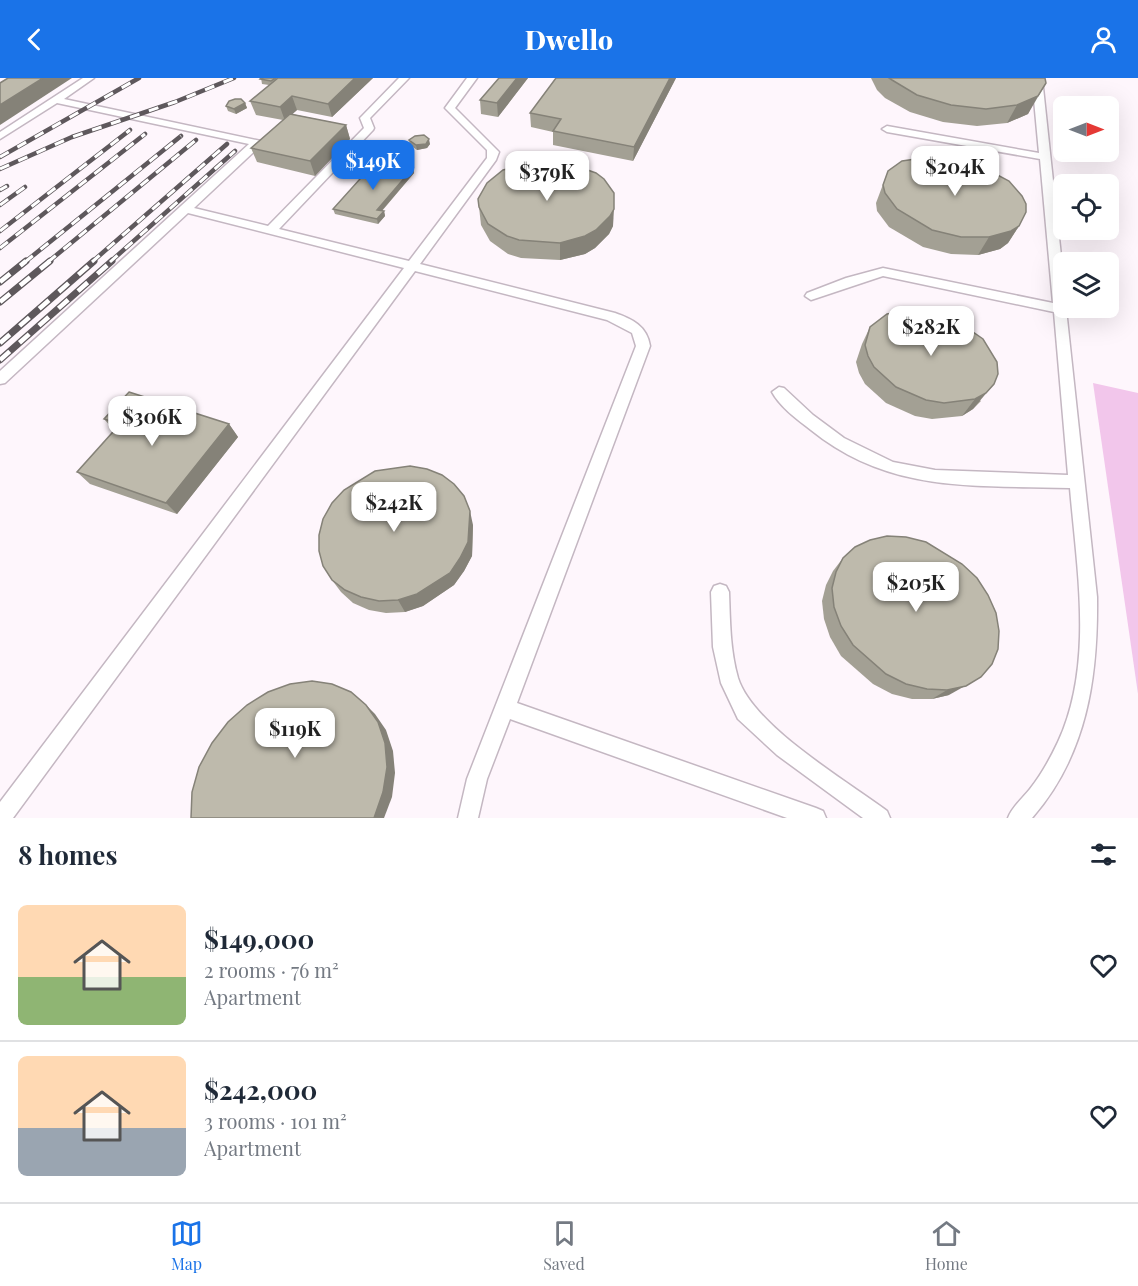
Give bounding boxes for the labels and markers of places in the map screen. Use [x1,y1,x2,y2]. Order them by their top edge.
pin: $149K [331,140,415,191]
pin: $204K [913,146,997,197]
pin: $379K [505,151,589,202]
pin: $282K [889,306,973,357]
pin: $306K [110,396,194,447]
pin: $242K [352,482,436,533]
pin: $205K [874,562,958,613]
pin: $119K [253,708,337,759]

